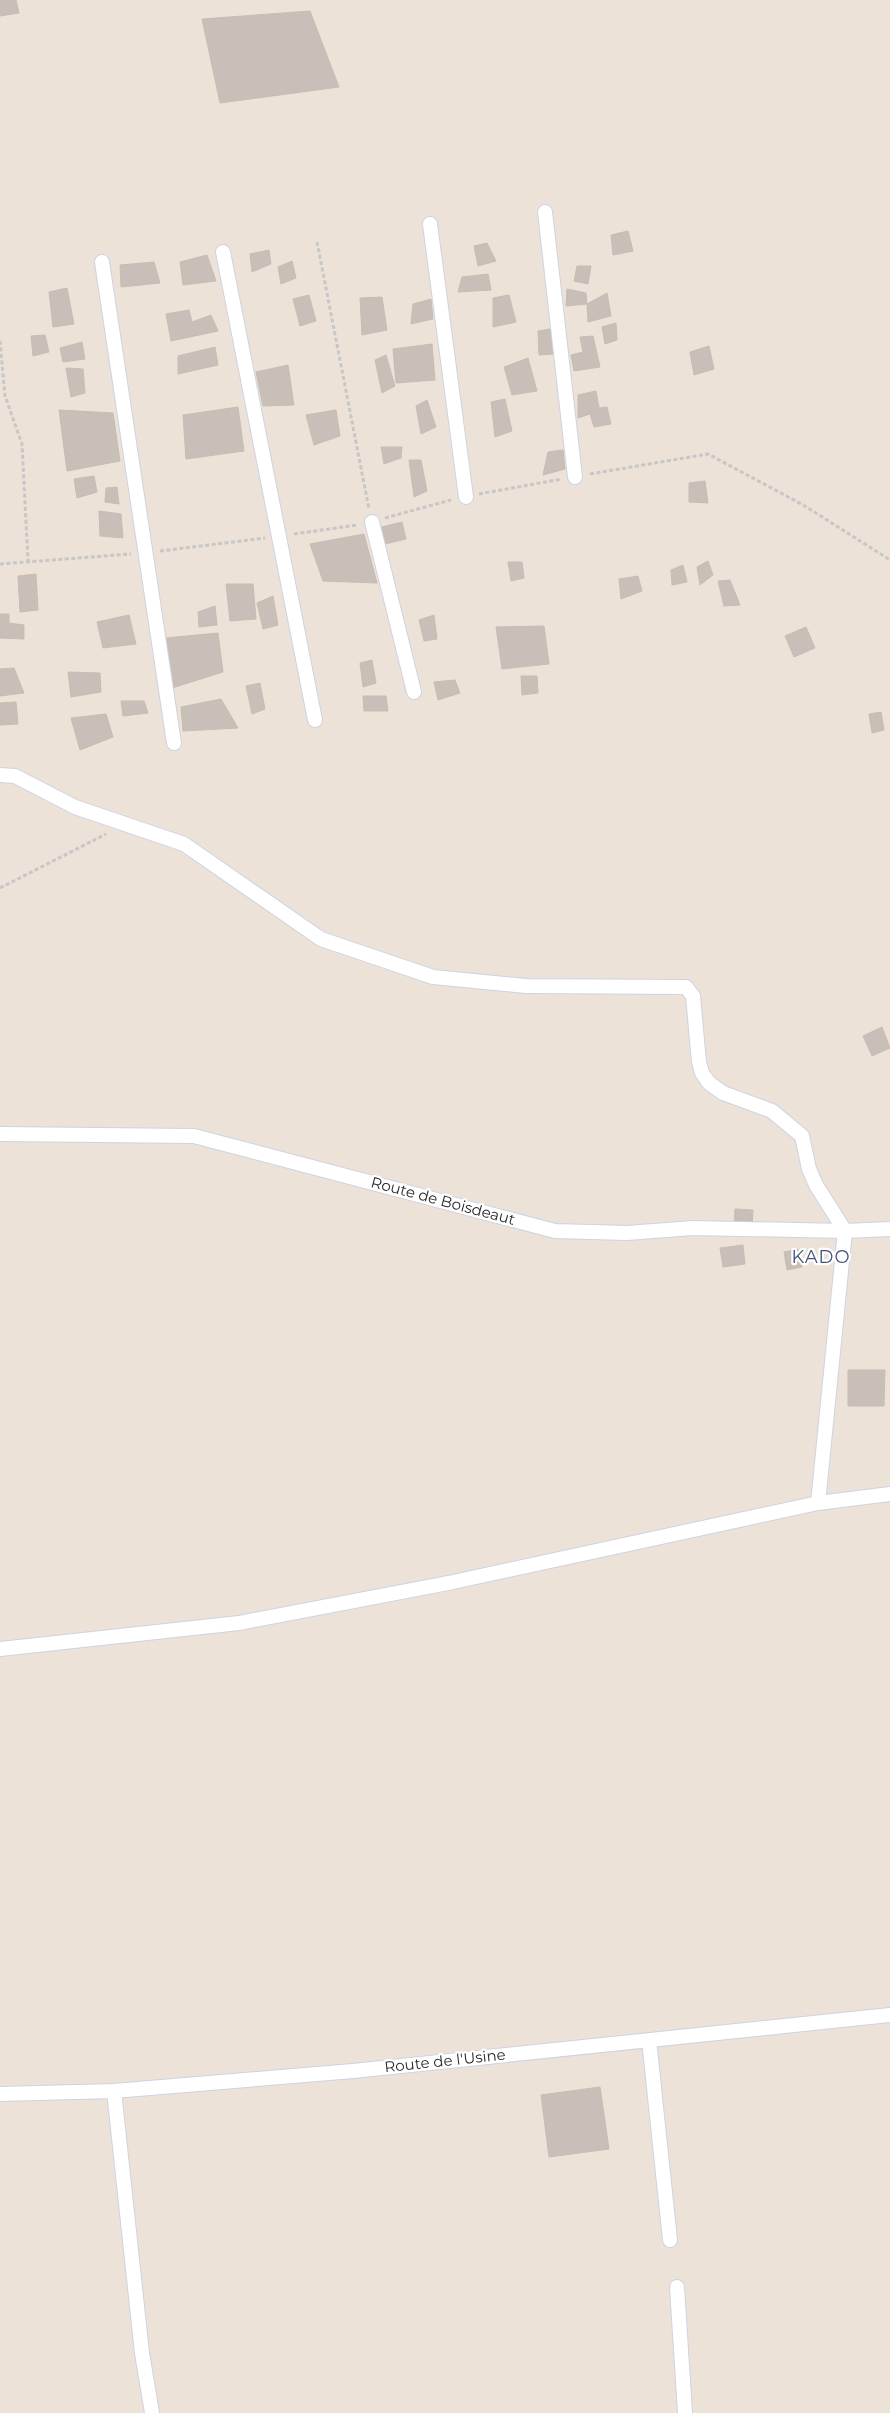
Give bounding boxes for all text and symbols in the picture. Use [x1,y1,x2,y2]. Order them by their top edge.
street label: Route de Boisdeaut [369,1172,517,1229]
district label: KADO [791,1246,851,1268]
street label: Route de l'Usine [383,2045,507,2076]

